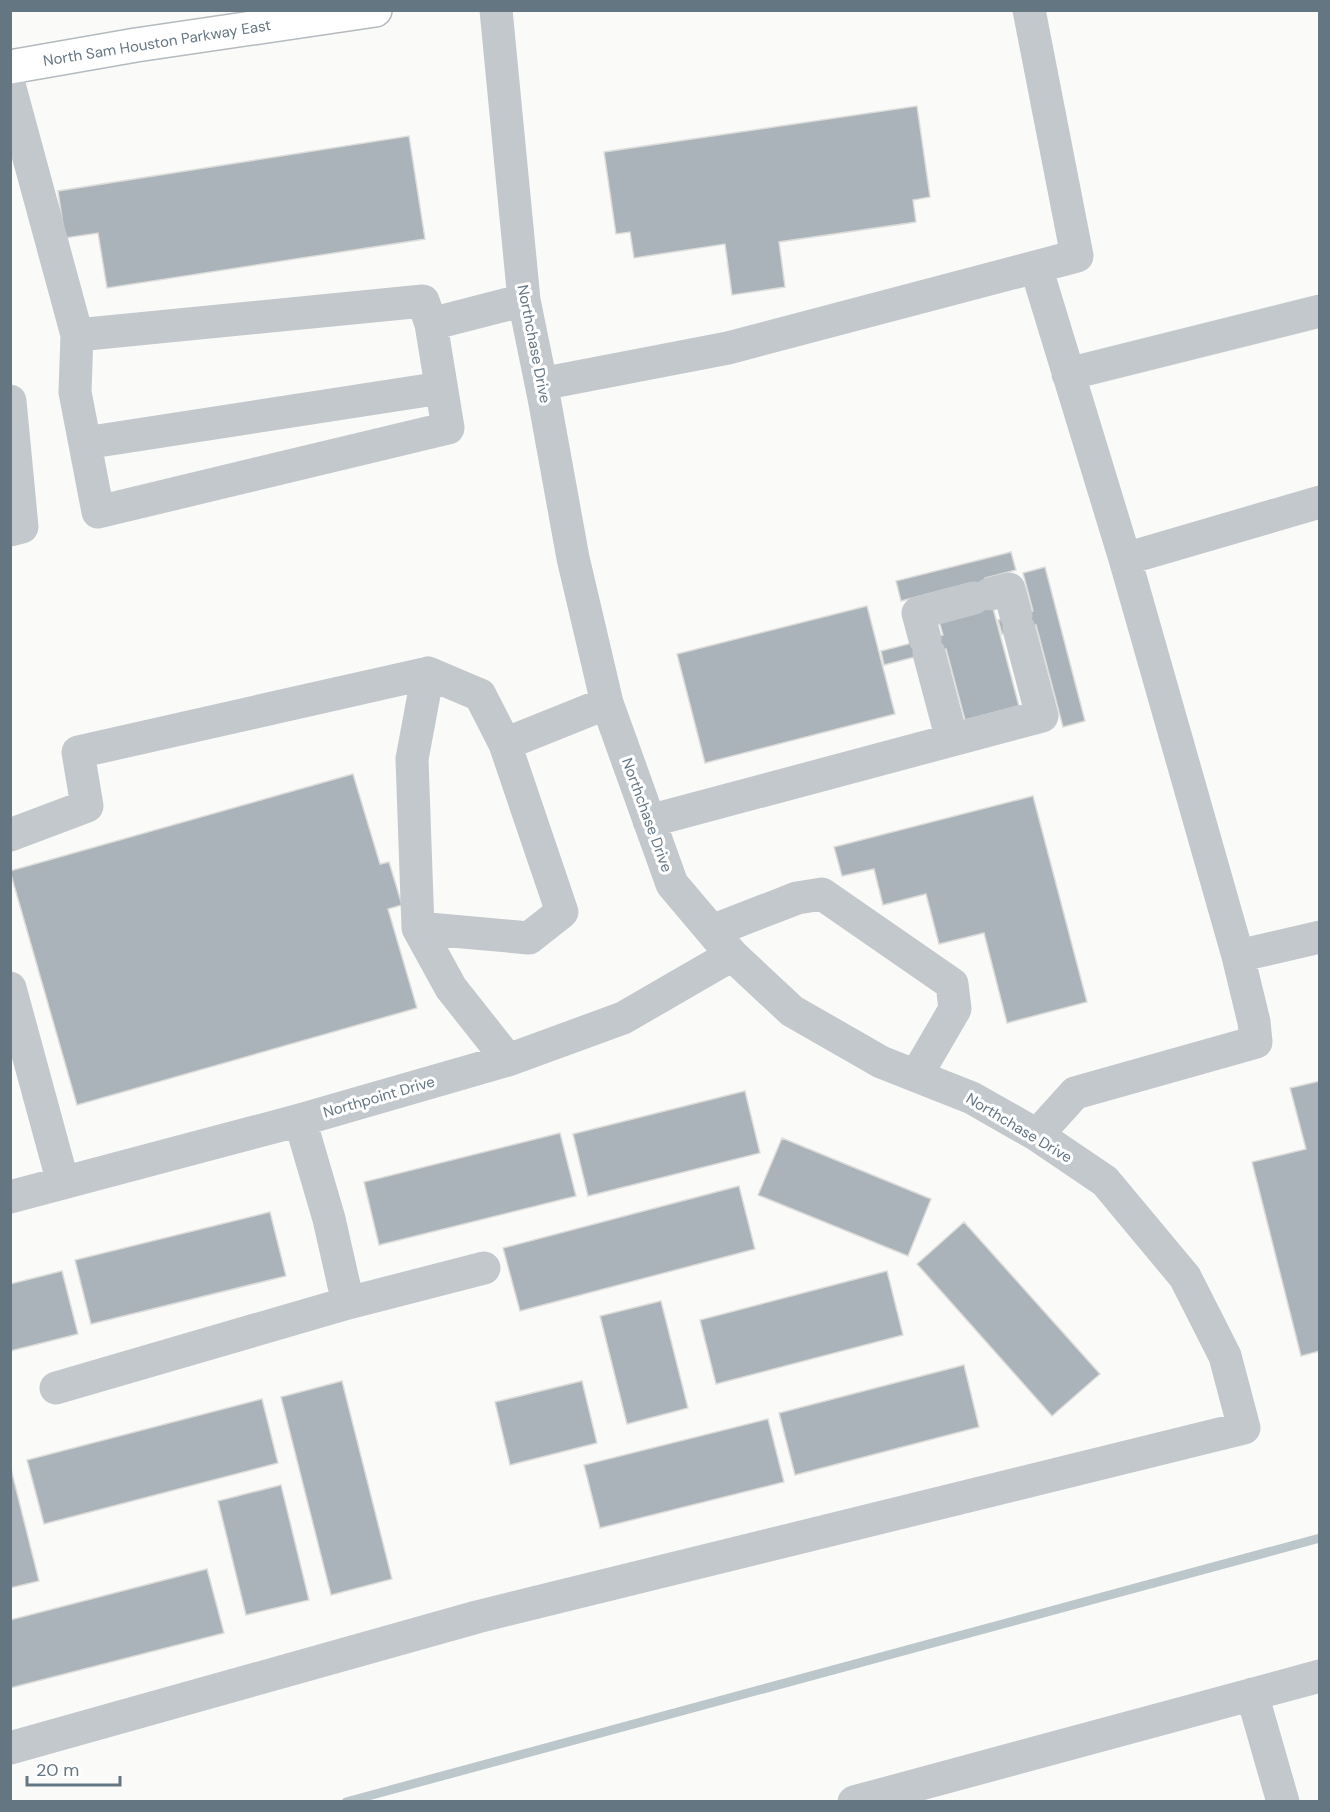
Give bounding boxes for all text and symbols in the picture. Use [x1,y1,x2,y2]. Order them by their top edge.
street label: North Sam Houston Parkway East [42,15,272,71]
street label: Northchase Drive [513,283,555,405]
street label: Northchase Drive [617,755,677,875]
street label: Northpoint Drive [321,1072,437,1122]
street label: Northchase Drive [962,1088,1076,1168]
scale bar [27,1749,120,1787]
text: 20 m [36,1758,79,1782]

